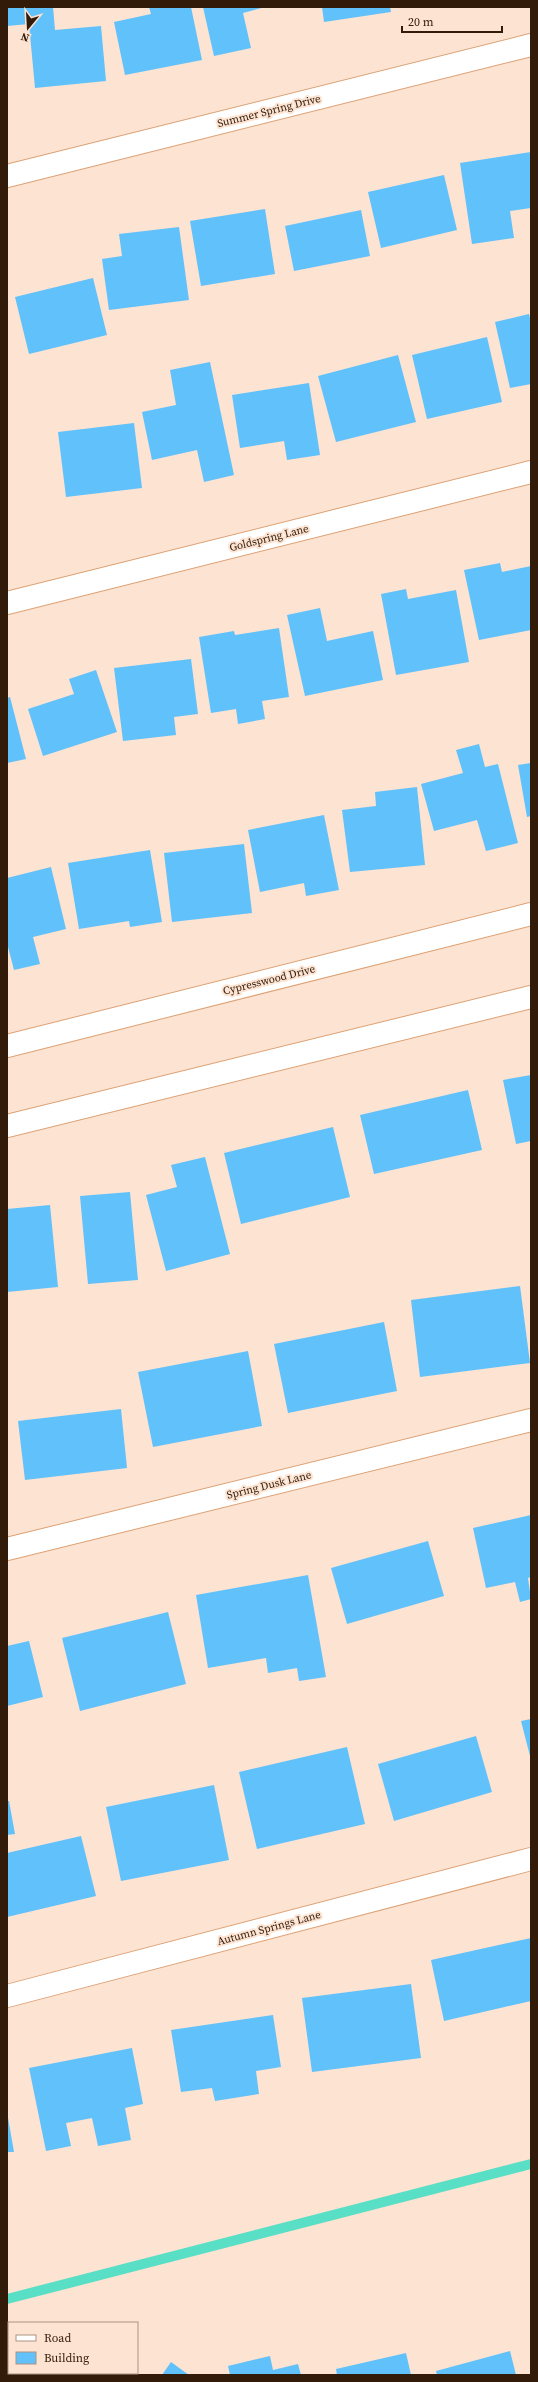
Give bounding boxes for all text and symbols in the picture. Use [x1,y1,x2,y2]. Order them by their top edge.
north arrow [8,8,48,48]
scale bar [402,8,502,34]
text: 20 m [408,14,434,30]
text: N [19,29,31,45]
street label: Summer Spring Drive [216,91,323,131]
street label: Goldspring Lane [228,521,311,555]
street label: Cypresswood Drive [221,961,317,999]
street label: Spring Dusk Lane [225,1467,313,1503]
street label: Autumn Springs Lane [216,1907,323,1949]
legend [8,2322,138,2374]
text: Road [44,2330,71,2346]
text: Building [44,2350,89,2366]

